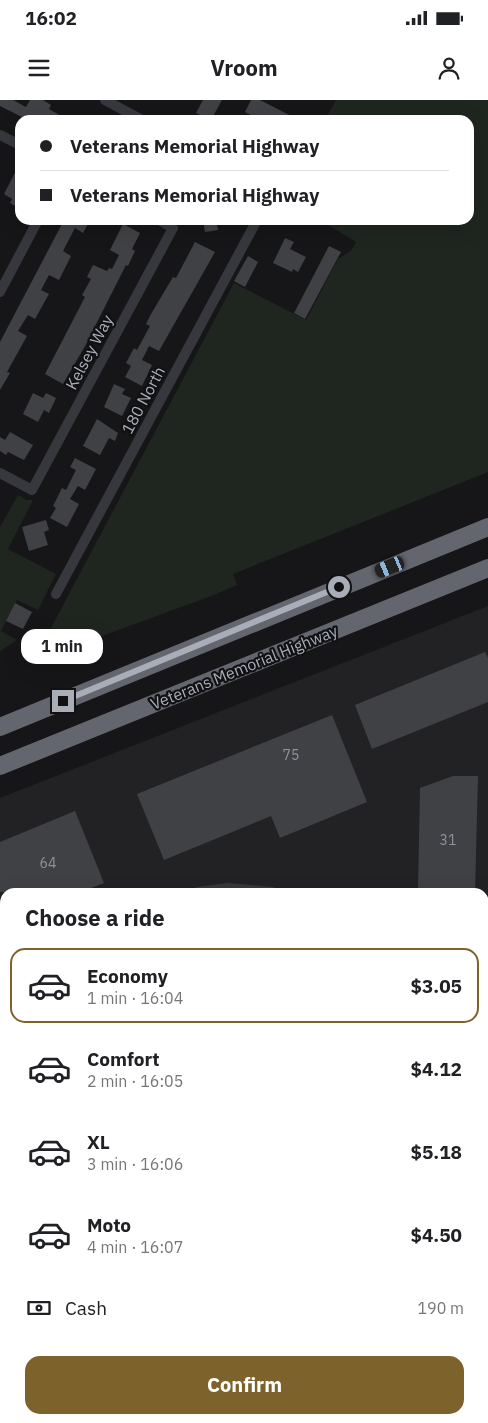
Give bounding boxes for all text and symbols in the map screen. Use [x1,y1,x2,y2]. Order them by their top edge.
text: 16:02 [25,6,77,30]
text: Vroom [210,53,278,82]
icon: menu [25,54,53,82]
icon: person [435,54,463,82]
text: Veterans Memorial Highway [70,134,319,158]
text: Veterans Memorial Highway [70,183,319,207]
street label: Kelsey Way [61,311,117,393]
street label: 180 North [117,363,169,437]
car [373,554,406,580]
route start [328,576,350,598]
street label: Veterans Memorial Highway [148,620,340,714]
callout: 1 min [22,628,104,664]
text: 1 min [41,636,83,656]
route end [52,690,74,712]
house number: 75 [283,746,299,764]
house number: 31 [440,831,456,849]
house number: 64 [40,854,56,872]
text: Choose a ride [25,903,165,932]
icon: car [27,963,72,1008]
text: Economy [87,964,168,988]
text: $3.05 [410,974,462,998]
text: 1 min · 16:04 [87,988,183,1008]
icon: car [27,1046,72,1091]
text: Comfort [87,1047,160,1071]
text: $4.12 [410,1057,462,1081]
text: 2 min · 16:05 [87,1071,183,1091]
icon: car [27,1129,72,1174]
text: XL [87,1130,110,1154]
text: $5.18 [410,1140,462,1164]
text: 3 min · 16:06 [87,1154,183,1174]
icon: car [27,1212,72,1257]
text: Moto [87,1213,131,1237]
text: $4.50 [410,1223,462,1247]
text: 4 min · 16:07 [87,1237,183,1257]
icon: cash [25,1294,53,1322]
text: Cash [65,1296,107,1320]
text: 190 m [417,1298,464,1318]
button: Confirm [25,1356,464,1414]

